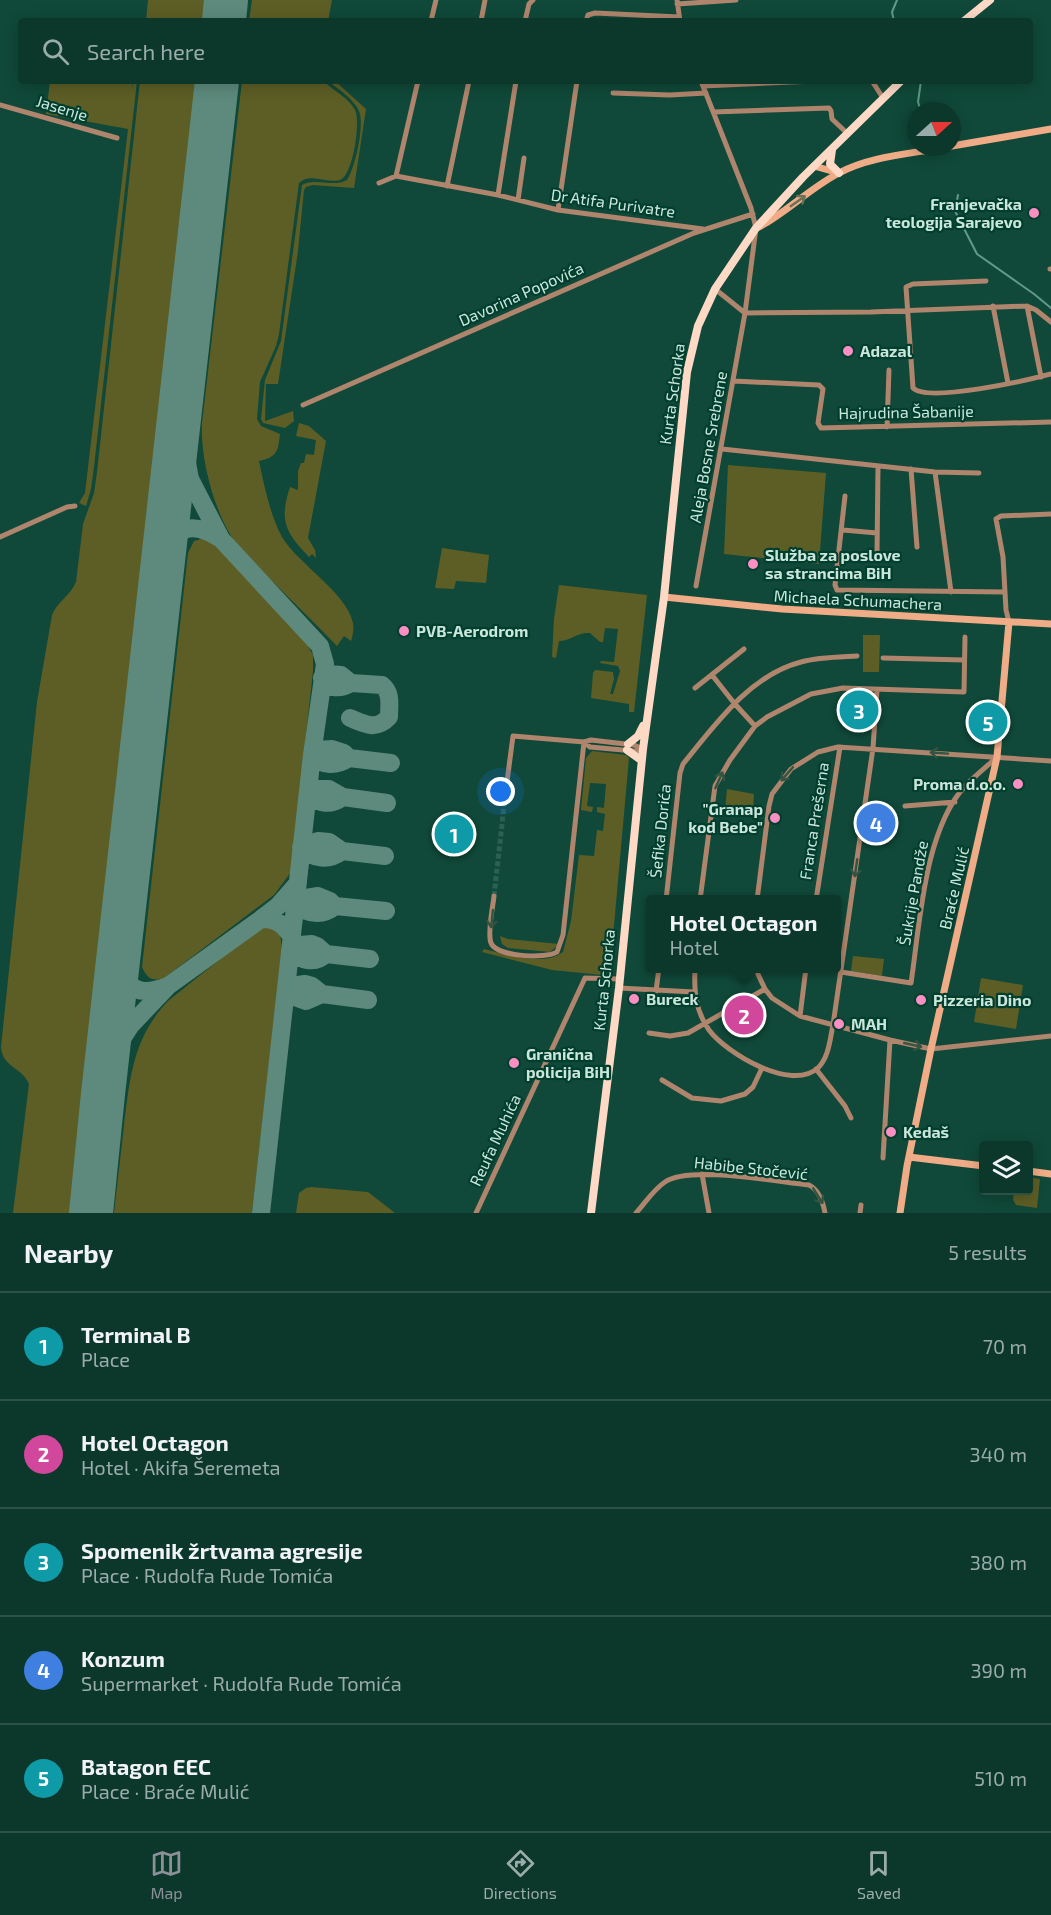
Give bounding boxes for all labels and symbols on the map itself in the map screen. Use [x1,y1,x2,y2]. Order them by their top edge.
street label: Jasenje [34,91,90,125]
north arrow [907,102,961,156]
street label: Dr Atifa Purivatre [550,184,676,221]
place label: Franjevačka teologija Sarajevo [885,194,1022,231]
one-way arrow [789,195,805,207]
marker: Franjevačka teologija Sarajevo [1027,206,1041,220]
street label: Davorina Popovića [455,257,586,330]
place label: Adazal [860,341,913,360]
street label: Kurta Schorka [655,342,688,446]
marker: Adazal [841,344,855,358]
street label: Aleja Bosne Srebrene [685,370,731,524]
street label: Hajrudina Šabanije [838,401,974,423]
place label: Služba za poslove sa strancima BiH [765,545,901,582]
marker: Služba za poslove sa strancima BiH [746,557,760,571]
street label: Michaela Schumachera [773,586,943,613]
place label: PVB-Aerodrom [416,621,528,640]
marker: PVB-Aerodrom [397,624,411,638]
pin: 3 [840,688,878,732]
pin: 5 [968,700,1008,744]
one-way arrow [930,747,950,758]
street label: Franca Prešerna [795,761,832,881]
one-way arrow [780,766,794,781]
one-way arrow [714,772,725,790]
place label: Proma d.o.o. [913,774,1006,793]
your location [486,777,515,806]
marker: Proma d.o.o. [1011,777,1025,791]
street label: Šefika Dorića [645,783,674,879]
place label: "Granap kod Bebe" [688,799,763,836]
pin: 4 [856,800,896,846]
marker: "Granap kod Bebe" [768,811,782,825]
pin: 1 [434,812,474,856]
street label: Šukrije Pandže [894,839,932,947]
street label: Braće Mulić [935,844,972,931]
one-way arrow [850,858,861,878]
one-way arrow [486,909,497,929]
street label: Kurta Schorka [589,928,618,1032]
place label: Bureck [646,989,699,1008]
place label: Pizzeria Dino [933,990,1031,1009]
marker: Bureck [627,992,641,1006]
pin: 2 [724,992,764,1038]
marker: Pizzeria Dino [914,993,928,1007]
place label: MAH [851,1014,887,1033]
marker: MAH [832,1017,846,1031]
one-way arrow [904,1039,923,1051]
place label: Granična policija BiH [526,1044,610,1081]
marker: Granična policija BiH [507,1056,521,1070]
street label: Reufa Muhića [465,1091,524,1189]
place label: Kedaš [903,1122,949,1141]
marker: Kedaš [884,1125,898,1139]
street label: Habibe Stočević [693,1152,809,1183]
one-way arrow [812,1187,824,1204]

